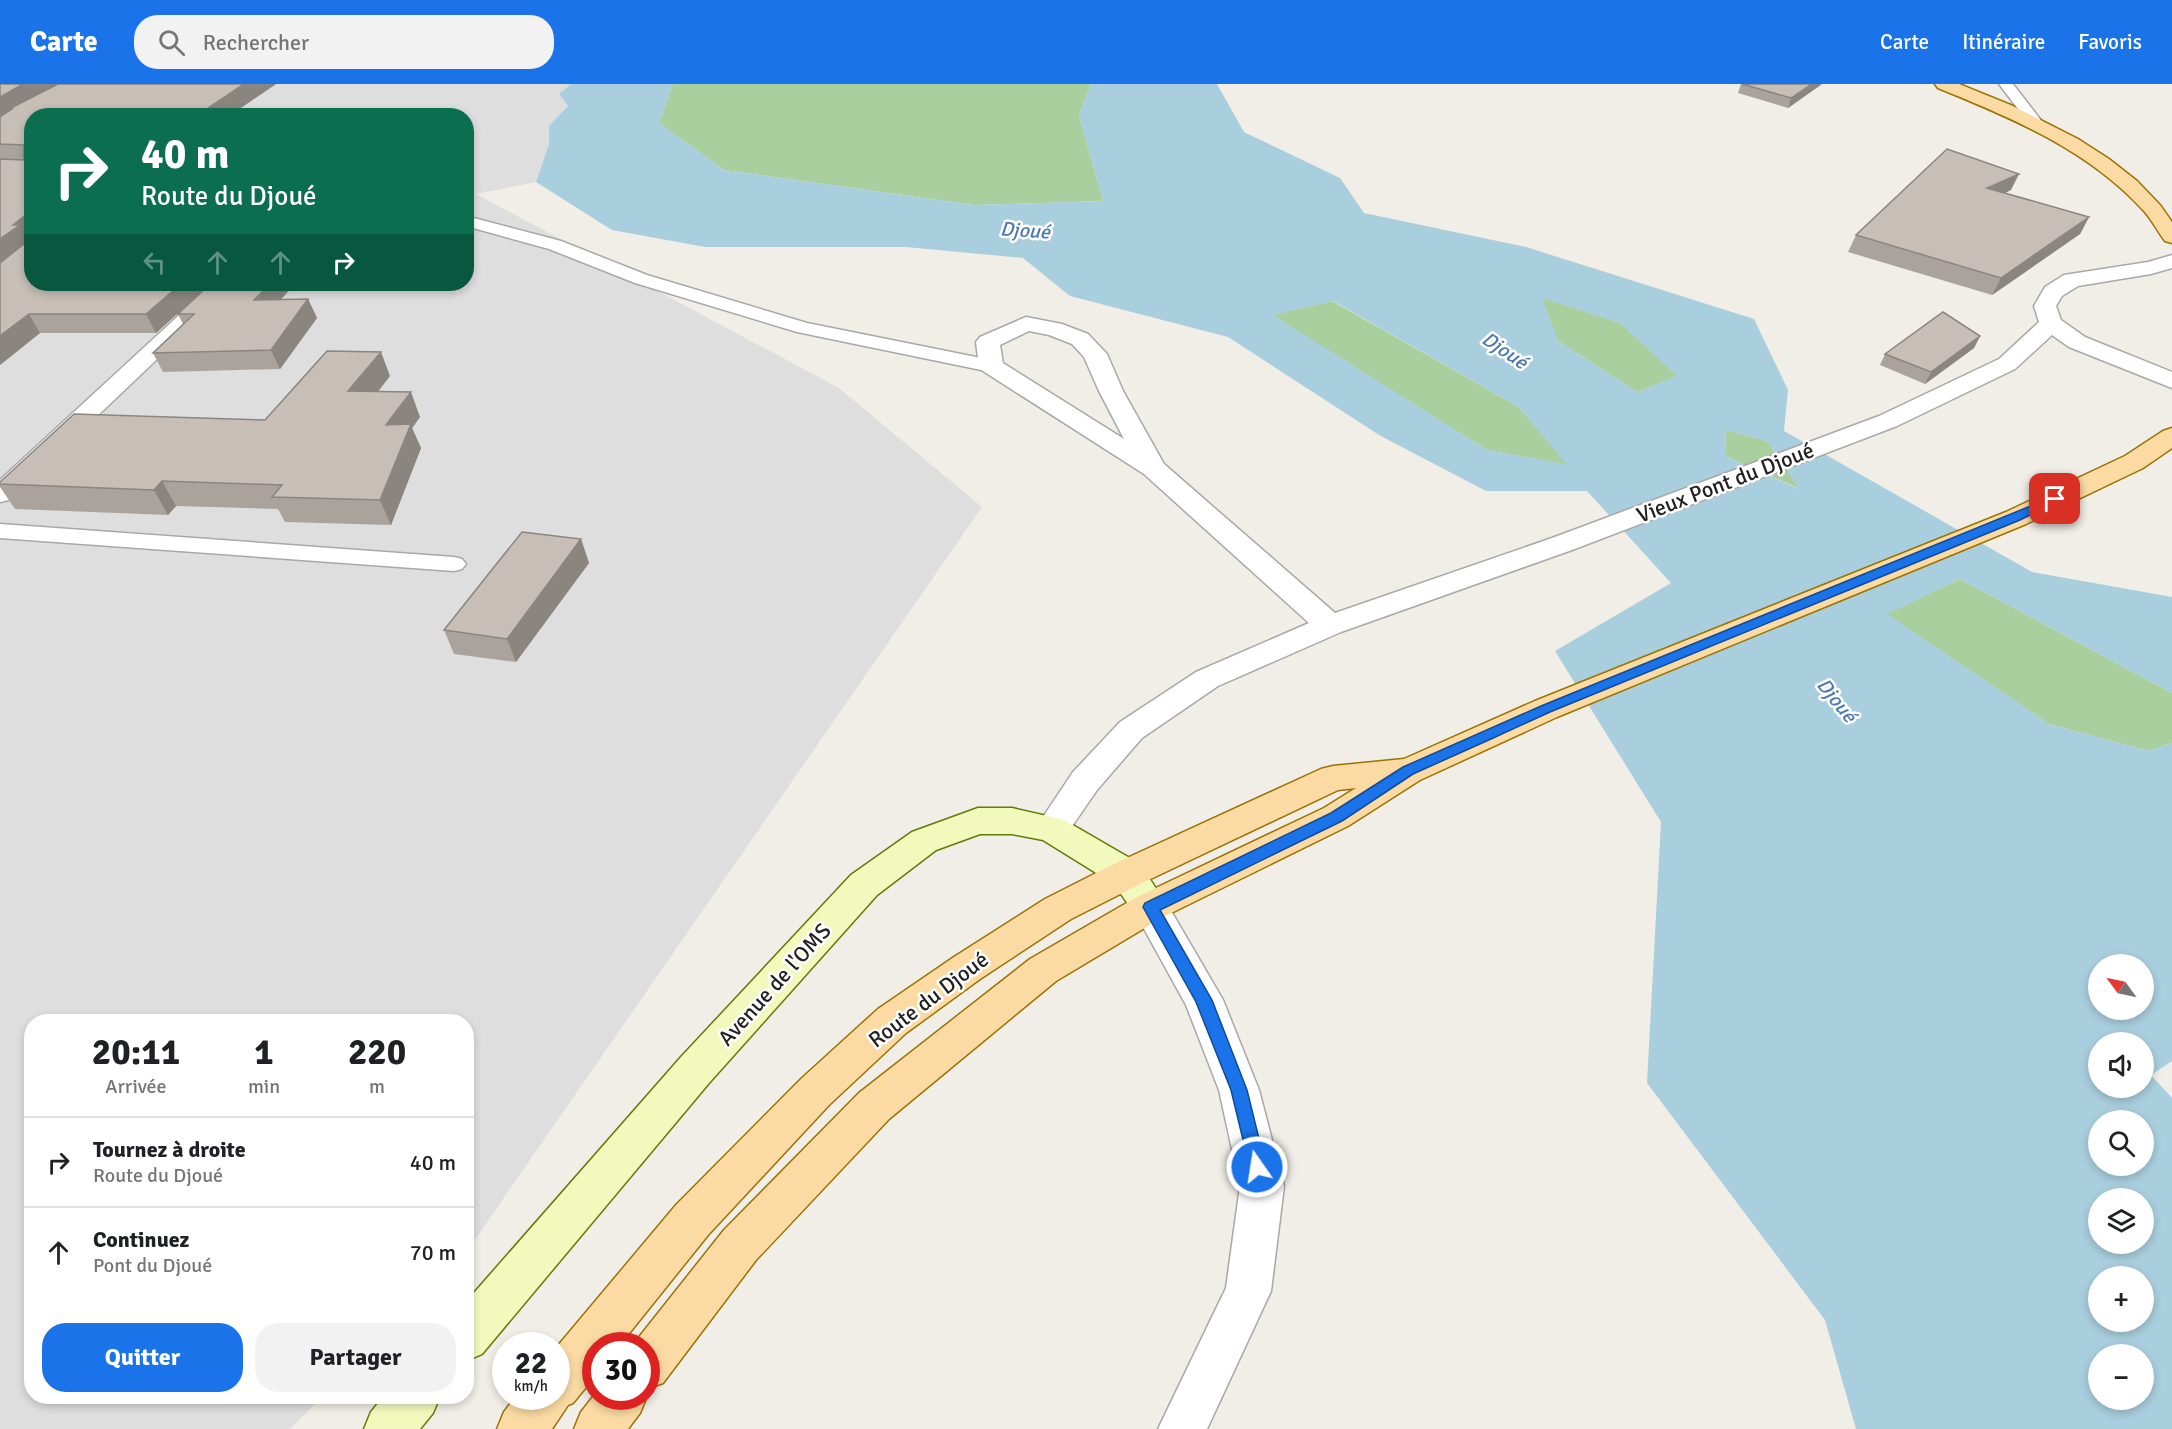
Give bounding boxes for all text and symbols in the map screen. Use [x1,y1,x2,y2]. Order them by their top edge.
search box [134,15,554,69]
text: Carte [30,25,98,59]
icon: search [155,26,188,59]
text: Rechercher [203,29,309,56]
text: Carte [1880,29,1929,55]
text: Itinéraire [1962,29,2045,55]
text: Favoris [2078,29,2142,55]
text: 40 m [141,129,230,180]
icon: right [42,132,120,210]
text: Route du Djoué [141,180,317,213]
water label: Djoué [999,216,1053,245]
icon: left [138,246,171,279]
icon: ahead [201,246,234,279]
icon: ahead [264,246,297,279]
icon: right [327,246,360,279]
water label: Djoué [1477,326,1534,376]
street label: Vieux Pont du Djoué [1633,436,1818,529]
pin [2029,473,2080,524]
icon: arrive [2038,482,2071,515]
water label: Djoué [1811,673,1863,729]
street label: Avenue de l'OMS [712,917,837,1051]
street label: Route du Djoué [863,946,994,1053]
north arrow [2088,954,2154,1020]
map controls [2088,954,2154,1410]
text: 20:11 [92,1030,180,1075]
text: 1 [254,1030,274,1075]
text: 220 [348,1030,406,1075]
button: sound [2088,1032,2154,1098]
text: Arrivée [105,1074,167,1099]
text: min [248,1074,280,1099]
text: m [369,1074,385,1099]
button: search [2088,1110,2154,1176]
position arrow [1225,1135,1289,1199]
text: Tournez à droite [93,1136,246,1163]
icon: right [42,1146,75,1179]
text: 40 m [410,1149,456,1176]
text: Route du Djoué [93,1163,223,1188]
button: layers [2088,1188,2154,1254]
text: Continuez [93,1226,189,1253]
icon: ahead [42,1236,75,1269]
text: 70 m [410,1239,456,1266]
text: Pont du Djoué [93,1253,212,1278]
button: + [2088,1266,2154,1332]
button: Quitter [42,1323,243,1392]
button: Partager [255,1323,456,1392]
speed limit sign: 30 [582,1332,660,1410]
button: − [2088,1344,2154,1410]
text: 22 [515,1345,547,1382]
text: km/h [514,1377,548,1395]

